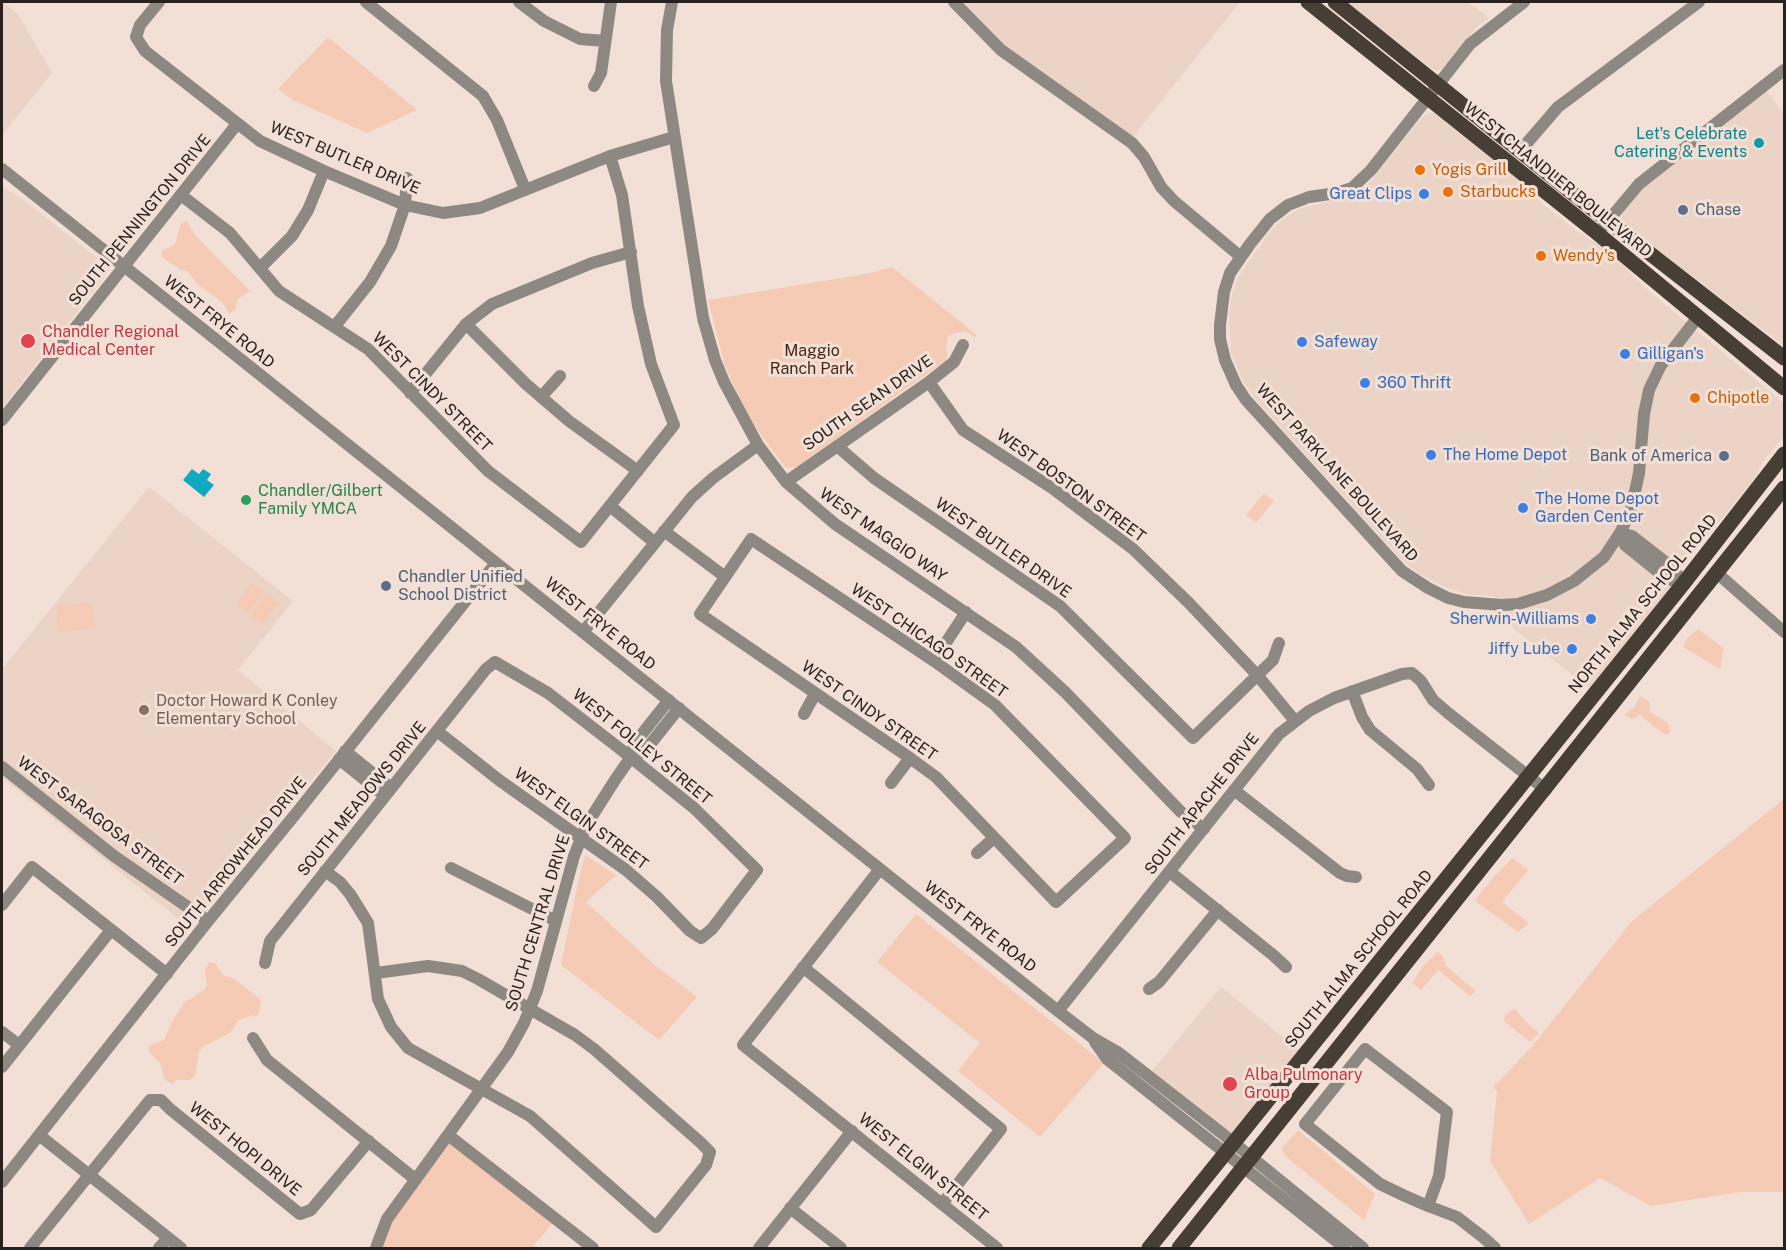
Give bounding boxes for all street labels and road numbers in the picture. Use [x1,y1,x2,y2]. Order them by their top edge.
street label: WEST CHANDLER BOULEVARD [1460,98,1656,262]
street label: WEST BUTLER DRIVE [267,118,423,198]
street label: SOUTH PENNINGTON DRIVE [65,130,215,310]
street label: WEST FRYE ROAD [160,271,278,373]
street label: WEST CINDY STREET [368,328,496,456]
street label: SOUTH SEAN DRIVE [799,351,937,455]
street label: WEST PARKLANE BOULEVARD [1252,380,1422,566]
street label: WEST BOSTON STREET [993,425,1149,547]
street label: WEST MAGGIO WAY [816,484,950,586]
street label: WEST BUTLER DRIVE [931,494,1075,602]
street label: NORTH ALMA SCHOOL ROAD [1565,511,1721,697]
street label: WEST FRYE ROAD [541,573,659,675]
street label: WEST CHICAGO STREET [847,580,1011,702]
street label: WEST CINDY STREET [797,657,941,765]
street label: WEST FOLLEY STREET [569,685,715,809]
street label: SOUTH MEADOWS DRIVE [294,718,430,880]
street label: SOUTH APACHE DRIVE [1141,729,1263,879]
street label: WEST SARAGOSA STREET [13,752,187,890]
street label: WEST ELGIN STREET [510,764,652,874]
street label: SOUTH ARROWHEAD DRIVE [161,773,311,951]
street label: SOUTH CENTRAL DRIVE [502,832,574,1014]
street label: SOUTH ALMA SCHOOL ROAD [1281,866,1437,1052]
street label: WEST FRYE ROAD [920,877,1040,977]
street label: WEST HOPI DRIVE [185,1098,305,1200]
street label: WEST ELGIN STREET [854,1109,992,1225]

